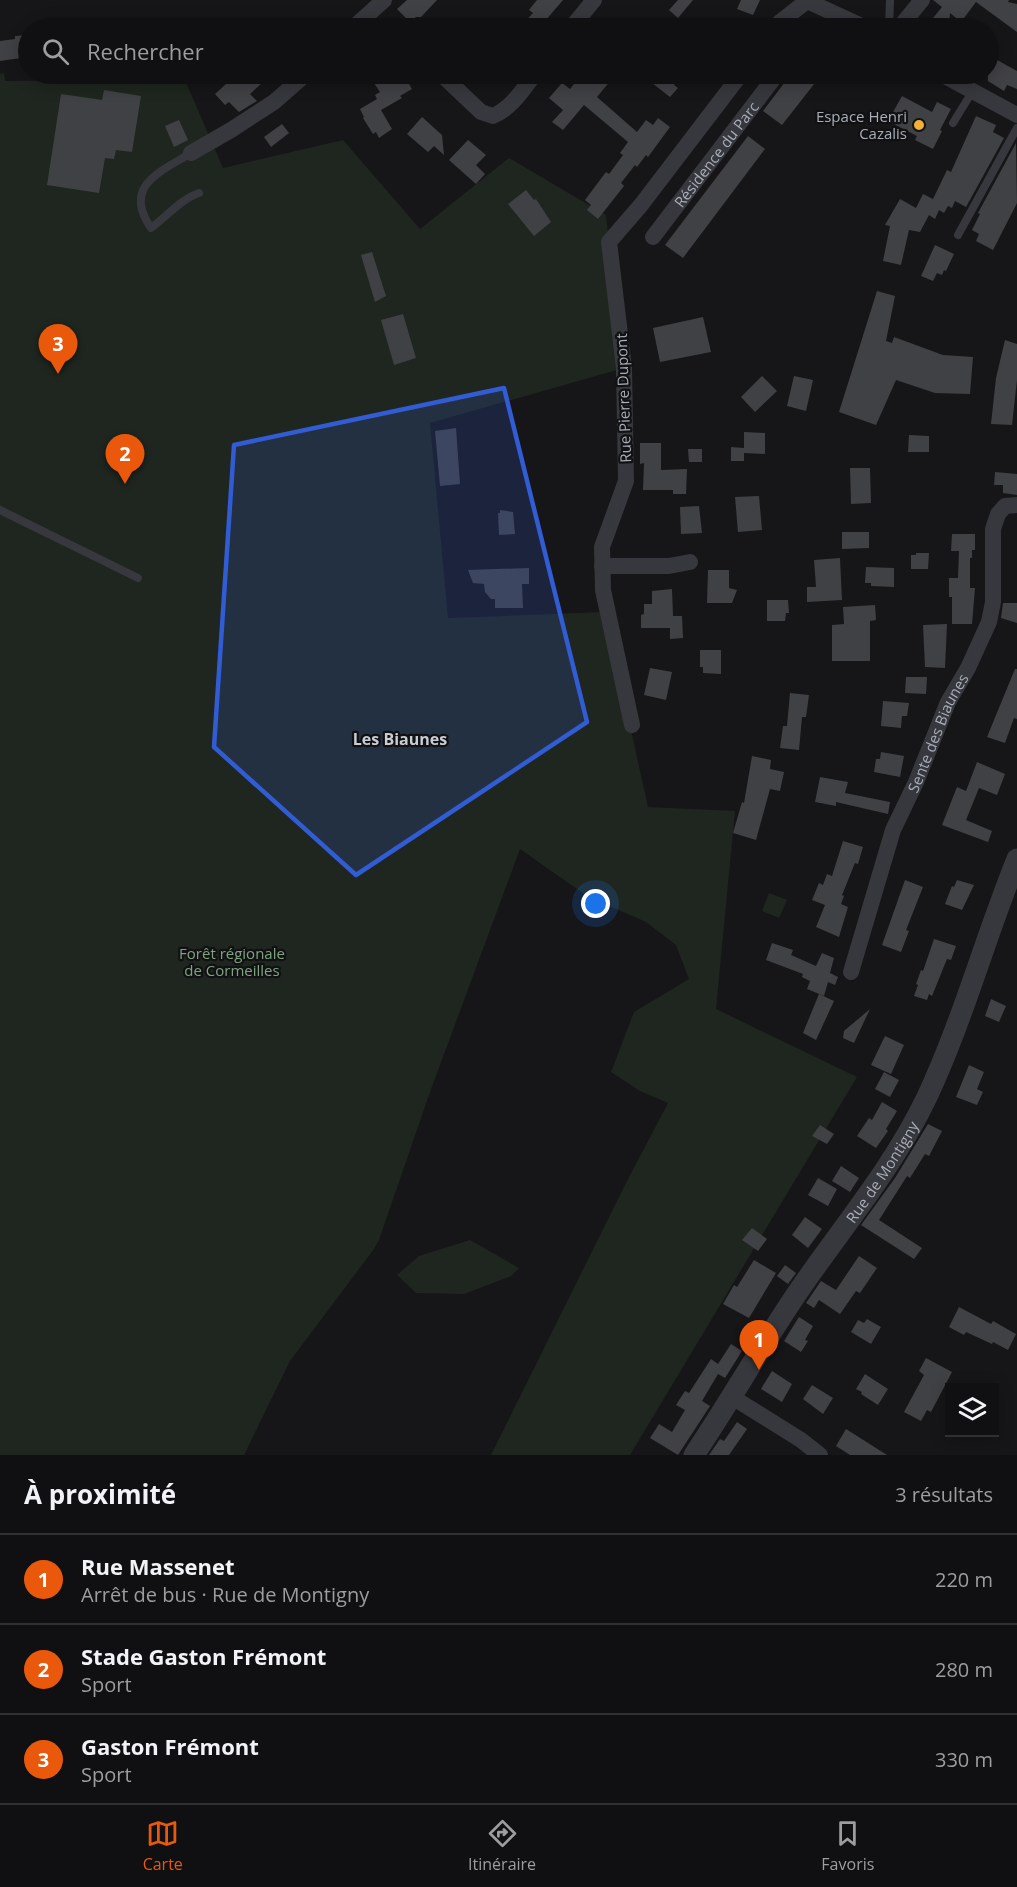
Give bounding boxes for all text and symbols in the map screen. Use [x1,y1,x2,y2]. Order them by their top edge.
search box [18,18,999,84]
icon: search [39,35,72,68]
text: Rechercher [87,36,204,66]
street label: Résidence du Parc [669,97,763,211]
place label: Espace Henri Cazalis [816,106,907,143]
marker: Espace Henri Cazalis [912,118,926,132]
pin: 3 [38,324,78,374]
street label: Rue Pierre Dupont [611,333,635,463]
pin: 2 [106,434,144,484]
street label: Sente des Biaunes [903,670,973,796]
district label: Les Biaunes [353,728,447,750]
your location [581,889,610,918]
park label: Forêt régionale de Cormeilles [179,943,285,980]
street label: Rue de Montigny [841,1117,923,1227]
pin: 1 [740,1320,778,1370]
map controls [945,1383,999,1437]
button: layers [945,1383,999,1437]
text: À proximité [24,1476,176,1512]
text: 3 résultats [895,1481,993,1508]
text: Rue Massenet [81,1551,235,1581]
text: 1 [38,1566,49,1593]
text: 220 m [935,1566,993,1593]
text: Arrêt de bus · Rue de Montigny [81,1581,369,1608]
text: Stade Gaston Frémont [81,1641,326,1671]
text: 2 [38,1656,49,1683]
text: 280 m [935,1656,993,1683]
text: Sport [81,1671,132,1698]
text: Gaston Frémont [81,1731,259,1761]
text: 3 [38,1746,49,1773]
text: 330 m [935,1746,993,1773]
text: Sport [81,1761,132,1788]
tab: Carte [143,1817,183,1875]
tab: Itinéraire [468,1817,536,1875]
tab: Favoris [821,1817,874,1875]

